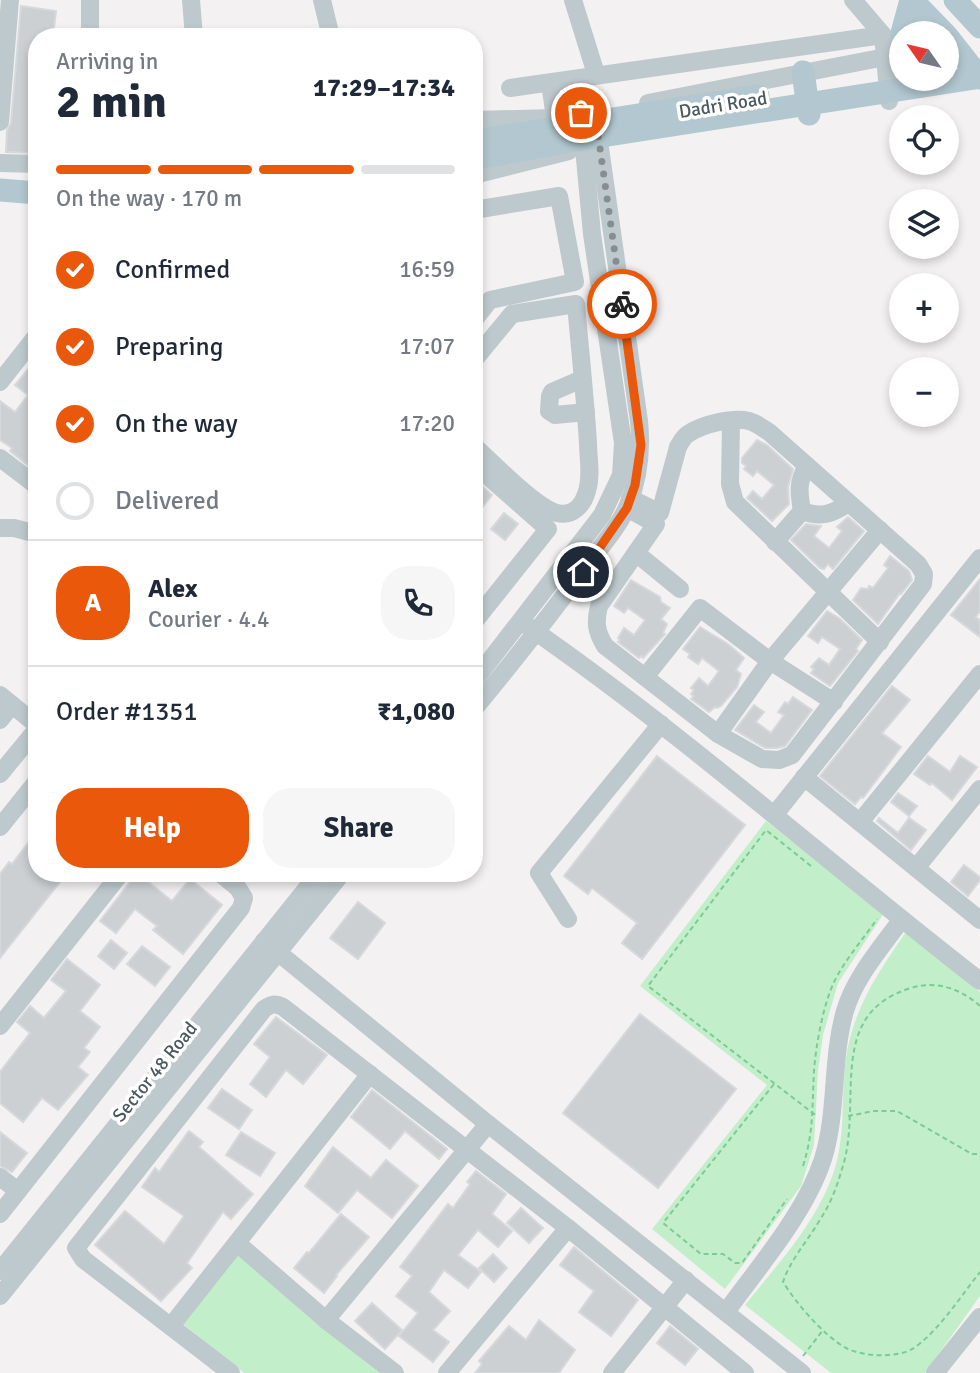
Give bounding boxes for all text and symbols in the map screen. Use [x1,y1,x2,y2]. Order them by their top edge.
north arrow [889,21,959,91]
map controls [889,21,959,427]
text: Arriving in [56,47,158,76]
text: 17:29–17:34 [313,72,455,104]
text: 2 min [56,74,167,130]
pin [551,83,611,143]
street label: Dadri Road [677,86,769,124]
icon: bag [562,94,600,132]
button: locate [889,105,959,175]
text: On the way · 170 m [56,184,242,213]
button: layers [889,189,959,259]
icon: check [56,251,94,289]
text: Confirmed [115,254,230,286]
text: 16:59 [399,255,455,284]
courier [587,269,657,339]
button: + [889,273,959,343]
icon: bike [603,285,641,323]
icon: check [56,328,94,366]
text: Preparing [115,331,223,363]
text: 17:07 [399,332,455,361]
button: − [889,357,959,427]
icon: check [56,405,94,443]
text: On the way [115,408,238,440]
text: 17:20 [399,409,455,438]
text: Delivered [115,485,220,517]
pin [553,542,613,602]
icon: home [564,553,602,591]
button: phone [381,566,455,640]
text: Alex [148,573,198,605]
text: A [85,587,101,619]
text: Courier · 4.4 [148,605,269,634]
text: Order #1351 [56,696,197,728]
text: ₹1,080 [377,696,455,728]
button: Help [56,788,249,868]
button: Share [263,788,455,868]
street label: Sector 48 Road [107,1017,203,1127]

